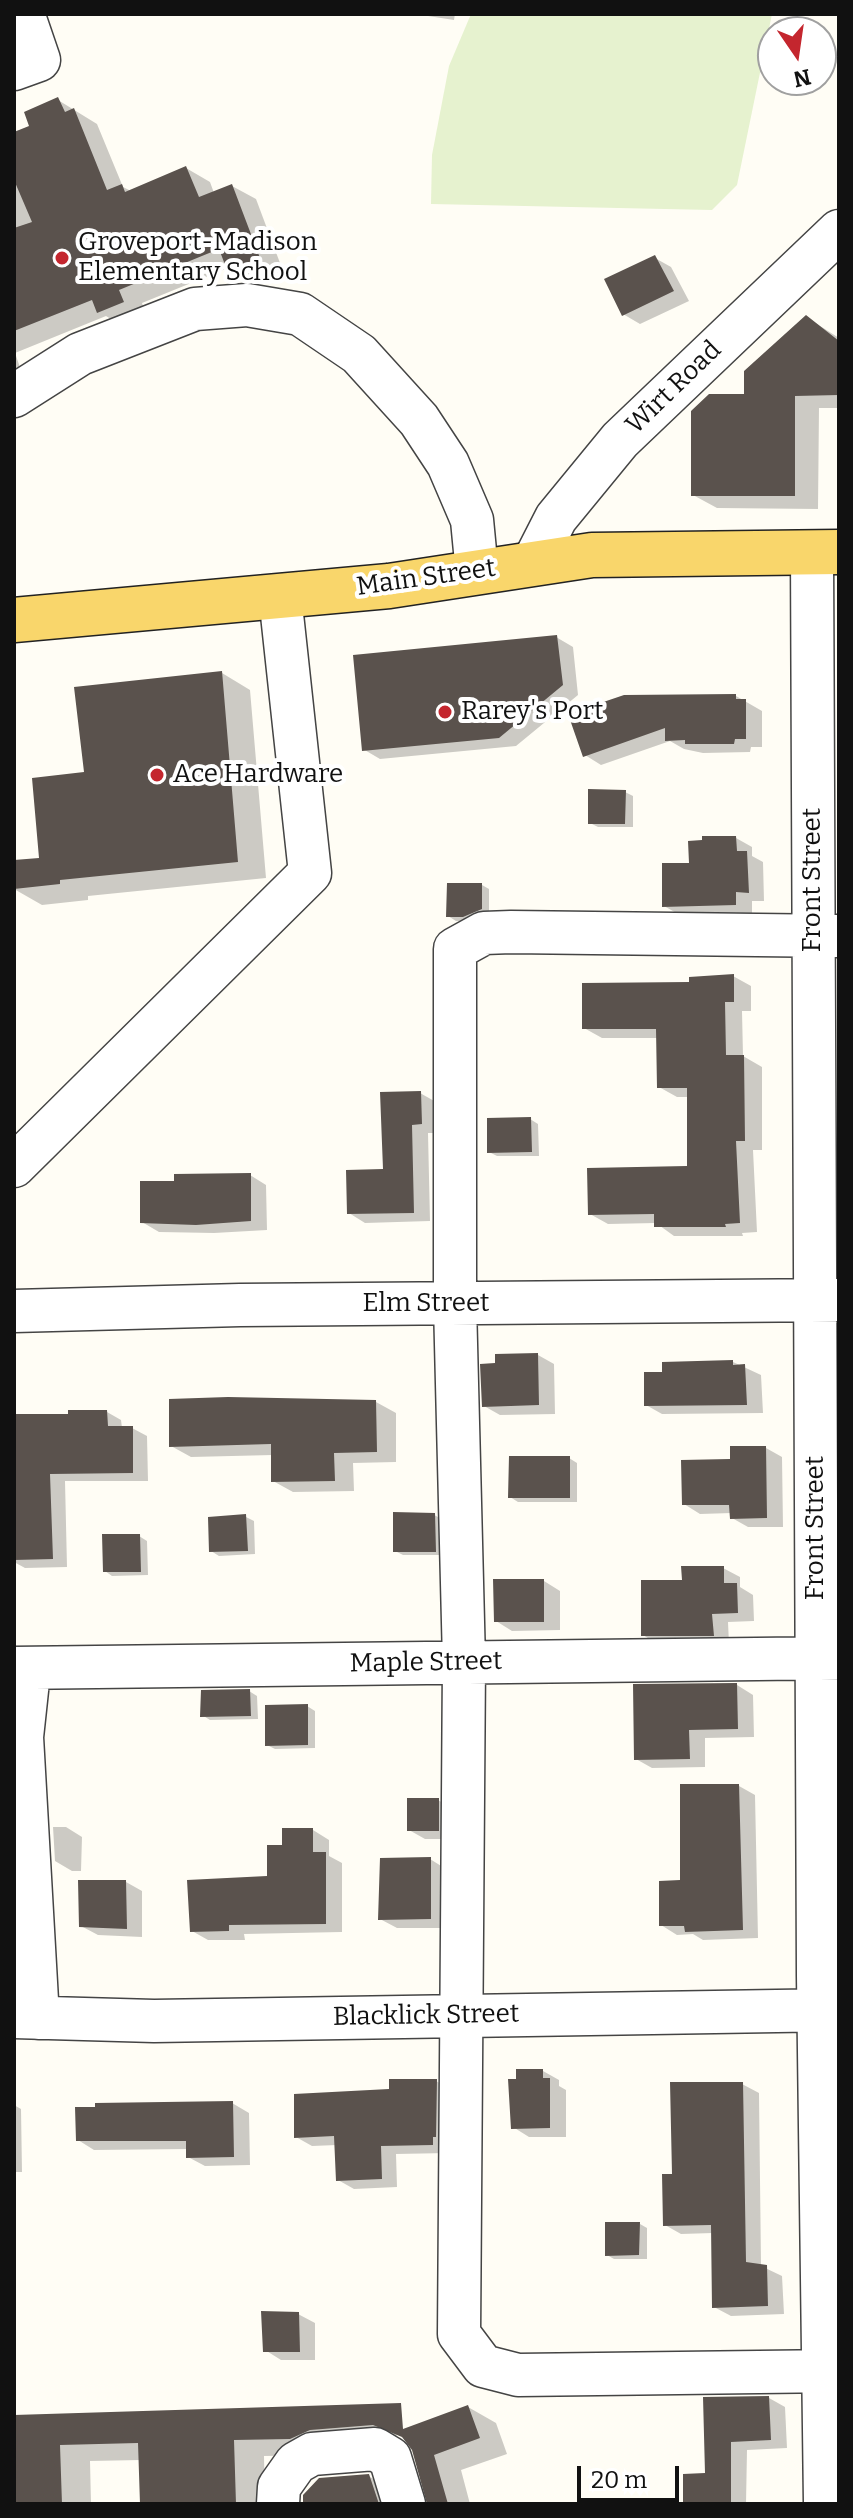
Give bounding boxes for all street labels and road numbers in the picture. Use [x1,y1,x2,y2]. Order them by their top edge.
street label: Wirt Road [620,335,728,441]
street label: Main Street [355,553,497,603]
street label: Front Street [797,808,829,952]
street label: Elm Street [362,1288,490,1320]
street label: Front Street [800,1456,832,1600]
street label: Maple Street [349,1646,503,1680]
street label: Blacklick Street [333,1999,519,2033]

